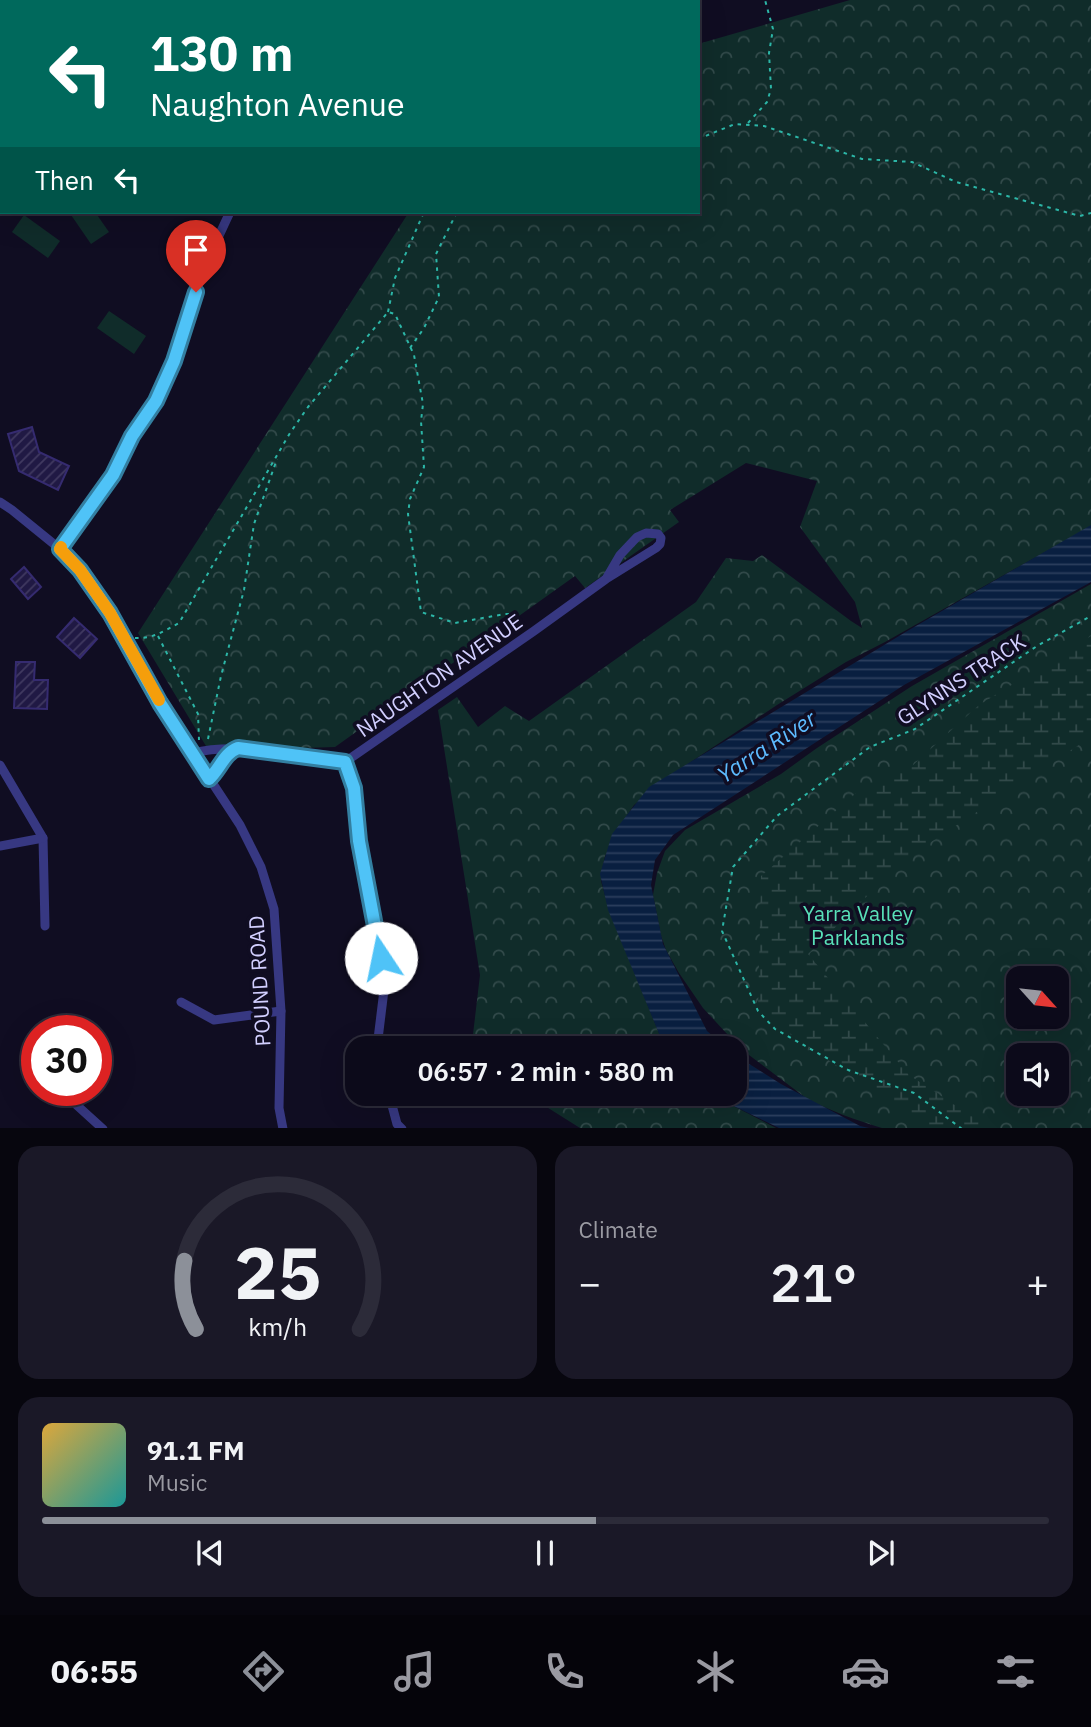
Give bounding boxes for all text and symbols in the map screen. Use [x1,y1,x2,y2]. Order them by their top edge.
text: 130 m [150,21,294,84]
icon: left [35,28,126,119]
text: Naughton Avenue [150,83,405,125]
icon: left [108,161,146,199]
text: Then [35,163,94,197]
pin [166,220,226,292]
icon: arrive [177,231,215,269]
street label: NAUGHTON AVENUE [350,607,528,743]
street label: GLYNNS TRACK [891,627,1031,731]
water label: Yarra River [711,702,822,789]
park label: Yarra Valley Parklands [803,899,914,951]
street label: POUND ROAD [242,915,276,1047]
position arrow [344,921,418,995]
north arrow [1006,966,1069,1029]
map controls [1006,966,1069,1106]
speed limit sign: 30 [21,1015,112,1106]
button: sound [1006,1043,1069,1106]
text: 06:57 · 2 min · 580 m [418,1054,674,1088]
text: Climate [579,1214,658,1244]
text: 25 [234,1224,321,1319]
text: 21° [770,1249,857,1316]
text: − [579,1258,601,1307]
text: + [1026,1258,1049,1307]
text: km/h [248,1309,307,1342]
text: 91.1 FM [147,1433,245,1467]
text: Music [147,1467,207,1497]
icon: previous [191,1534,229,1572]
icon: pause [526,1534,564,1572]
icon: next [862,1534,900,1572]
icon: directions [239,1647,288,1696]
icon: music [390,1647,439,1696]
icon: phone [540,1647,589,1696]
icon: climate [691,1647,740,1696]
icon: car [841,1647,890,1696]
icon: filters [991,1647,1040,1696]
text: 06:55 [51,1650,138,1692]

